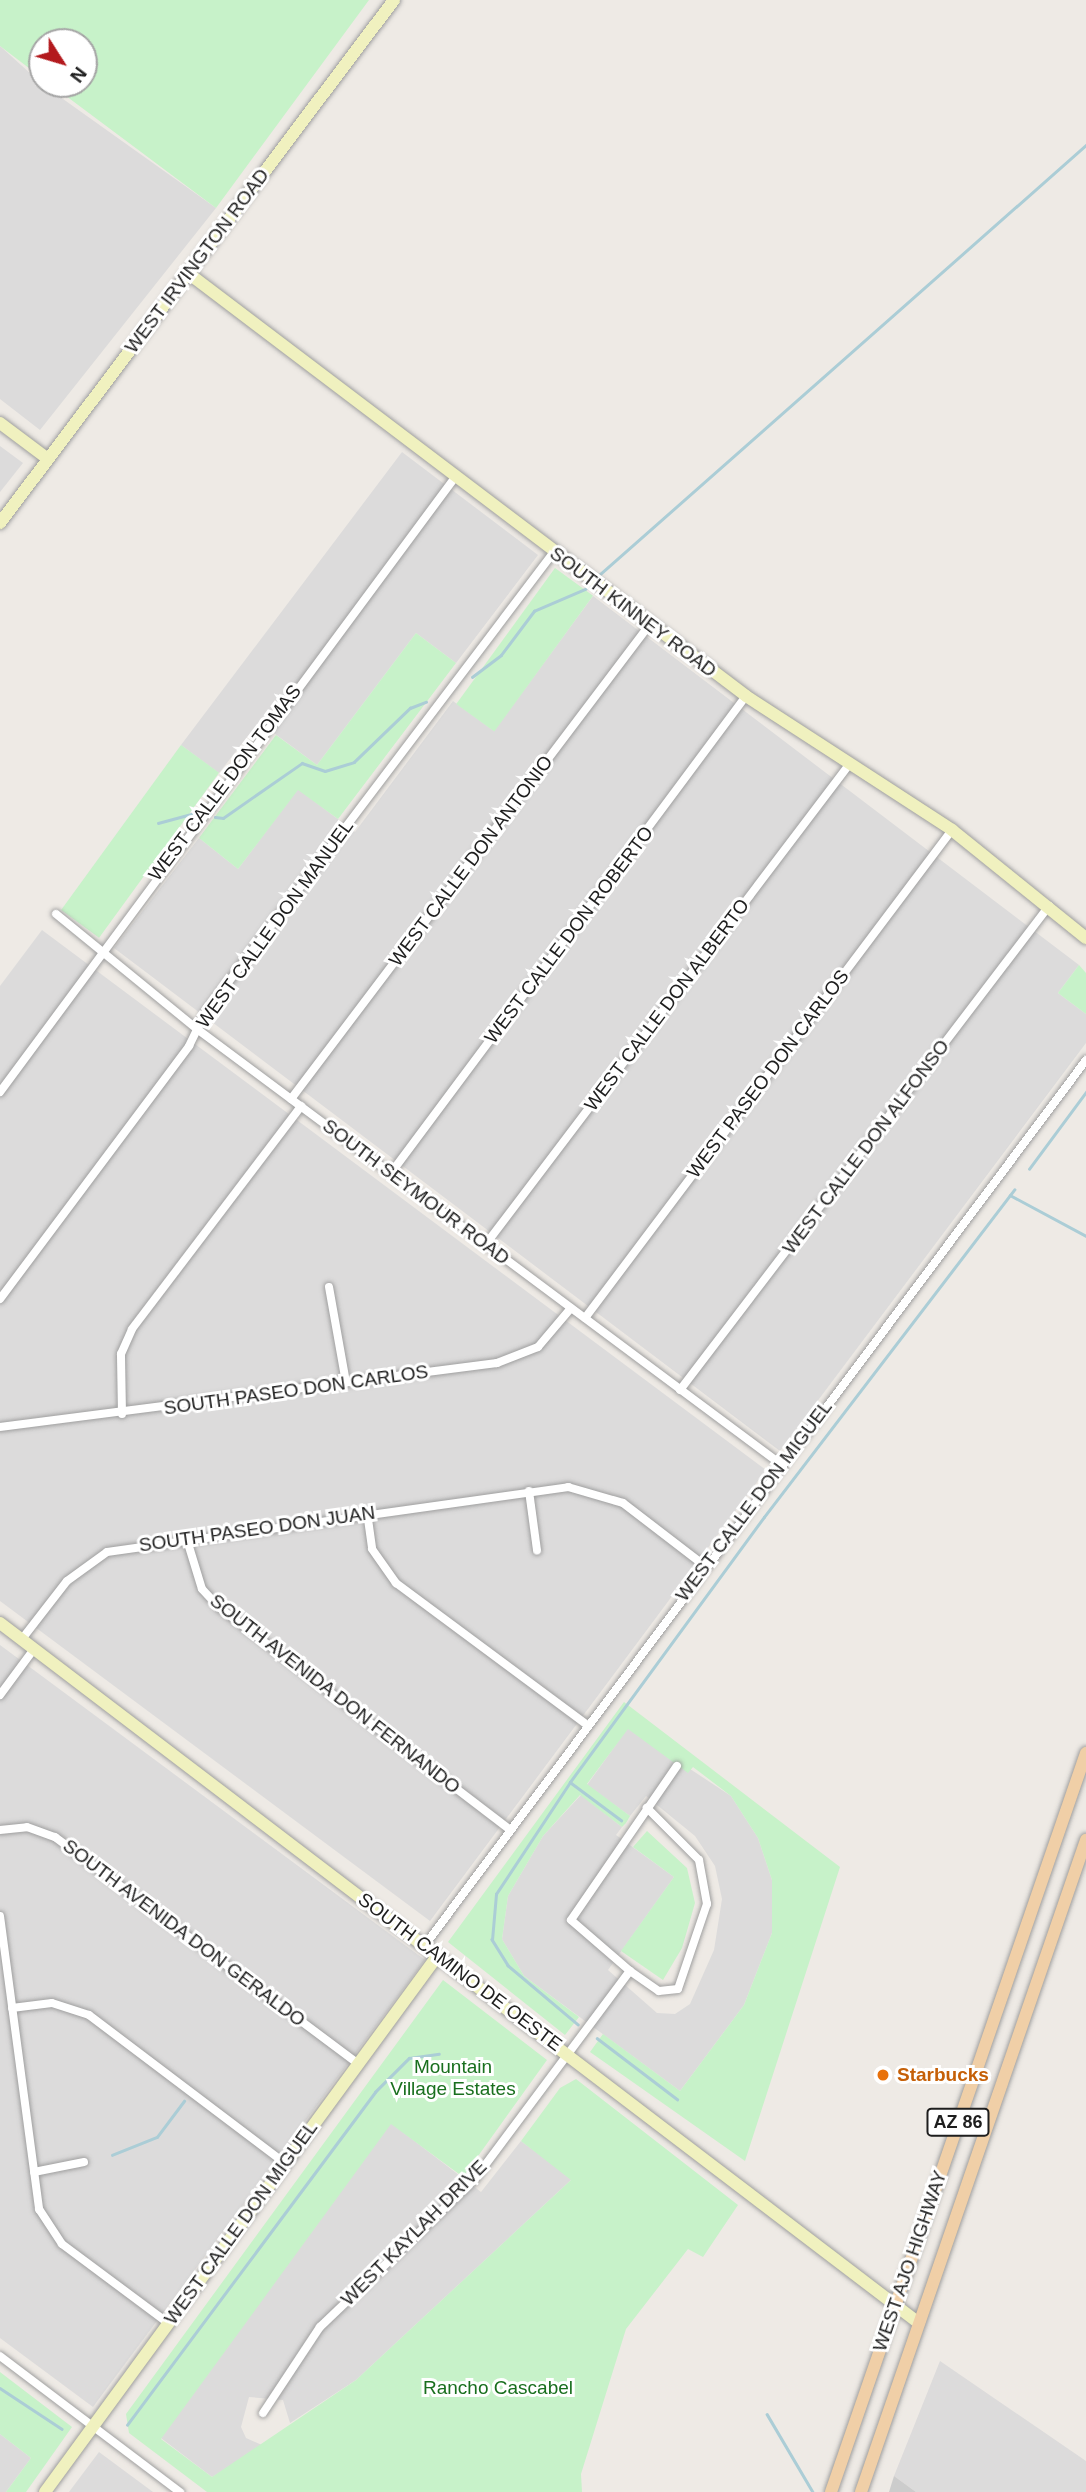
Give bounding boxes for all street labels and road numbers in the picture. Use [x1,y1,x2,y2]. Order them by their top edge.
street label: WEST IRVINGTON ROAD [120,164,274,358]
street label: SOUTH KINNEY ROAD [545,542,721,682]
street label: WEST CALLE DON TOMAS [144,680,306,886]
street label: WEST CALLE DON ANTONIO [384,751,558,971]
street label: WEST CALLE DON MANUEL [192,815,358,1033]
street label: WEST CALLE DON ROBERTO [480,822,658,1048]
street label: WEST CALLE DON ALBERTO [579,894,755,1116]
street label: WEST PASEO DON CARLOS [682,965,854,1183]
street label: WEST CALLE DON ALFONSO [777,1035,955,1259]
street label: SOUTH SEYMOUR ROAD [318,1114,514,1270]
street label: SOUTH PASEO DON CARLOS [162,1360,430,1420]
street label: WEST CALLE DON MIGUEL [671,1396,837,1606]
street label: SOUTH PASEO DON JUAN [137,1501,377,1557]
street label: SOUTH AVENIDA DON FERNANDO [205,1589,465,1799]
street label: SOUTH AVENIDA DON GERALDO [58,1834,310,2032]
street label: SOUTH CAMINO DE OESTE [354,1888,566,2056]
road number: AZ 86 [925,2108,991,2136]
street label: WEST CALLE DON MIGUEL [159,2117,323,2329]
street label: WEST KAYLAH DRIVE [336,2155,492,2311]
street label: WEST AJO HIGHWAY [868,2167,952,2355]

